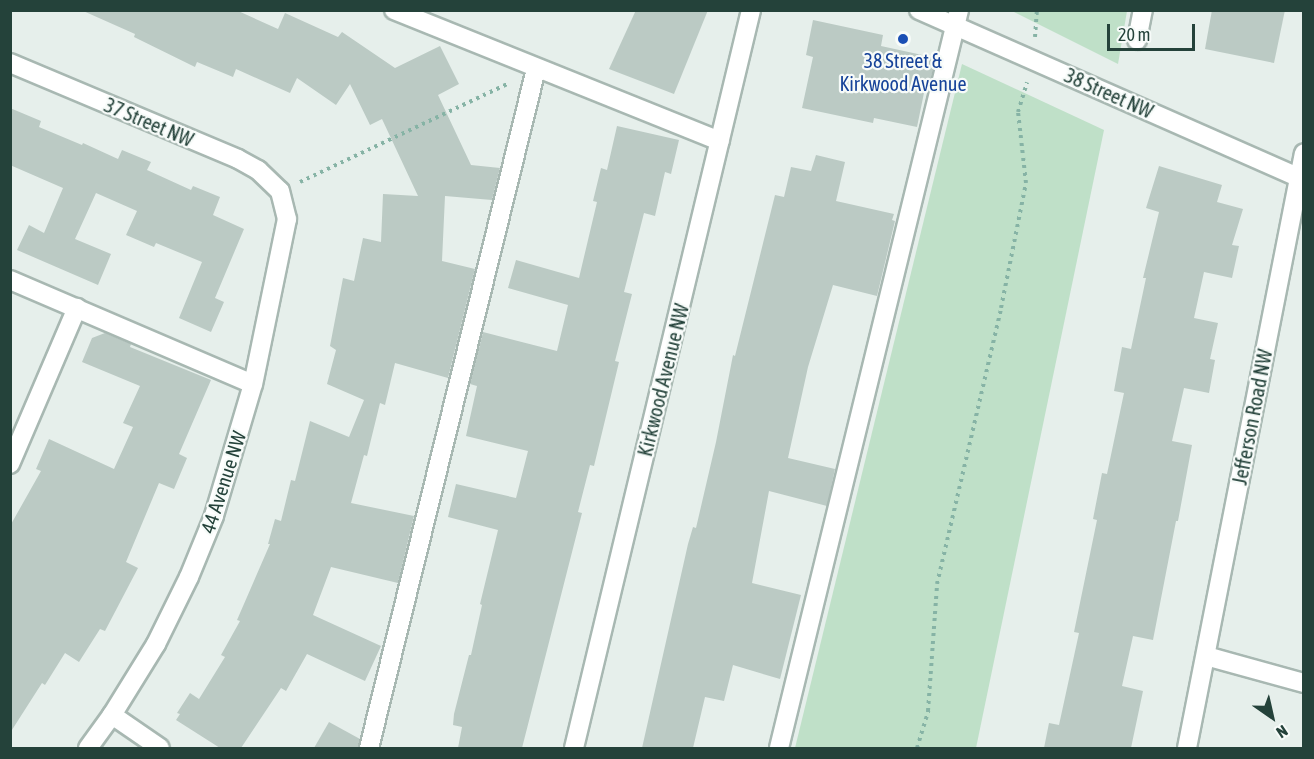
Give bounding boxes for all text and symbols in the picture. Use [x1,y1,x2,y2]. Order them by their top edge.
scale bar [1110,12,1198,50]
text: 20 m [1118,24,1150,45]
marker: 38 Street & Kirkwood Avenue [896,32,910,46]
place label: 38 Street & Kirkwood Avenue [839,48,967,95]
street label: 38 Street NW [1061,63,1157,123]
street label: 37 Street NW [101,92,197,152]
street label: Kirkwood Avenue NW [632,301,694,459]
street label: Jefferson Road NW [1227,347,1277,487]
street label: 44 Avenue NW [195,428,251,536]
north arrow [1242,687,1302,747]
text: N [1273,722,1291,742]

